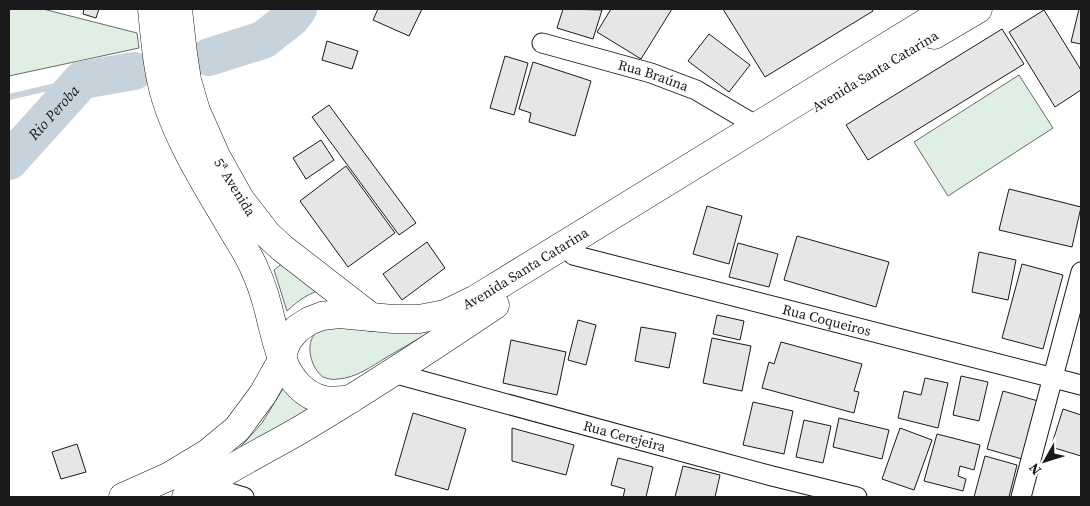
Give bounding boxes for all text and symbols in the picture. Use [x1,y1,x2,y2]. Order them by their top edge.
street label: Avenida Santa Catarina [808,25,943,117]
street label: Rua Braúna [616,54,692,97]
water label: Rio Peroba [22,80,84,145]
street label: 5ª Avenida [209,154,261,221]
street label: Avenida Santa Catarina [459,222,593,314]
street label: Rua Coqueiros [780,299,873,341]
street label: Rua Cerejeira [581,415,669,457]
north arrow [1020,436,1070,486]
text: N [1024,459,1046,479]

